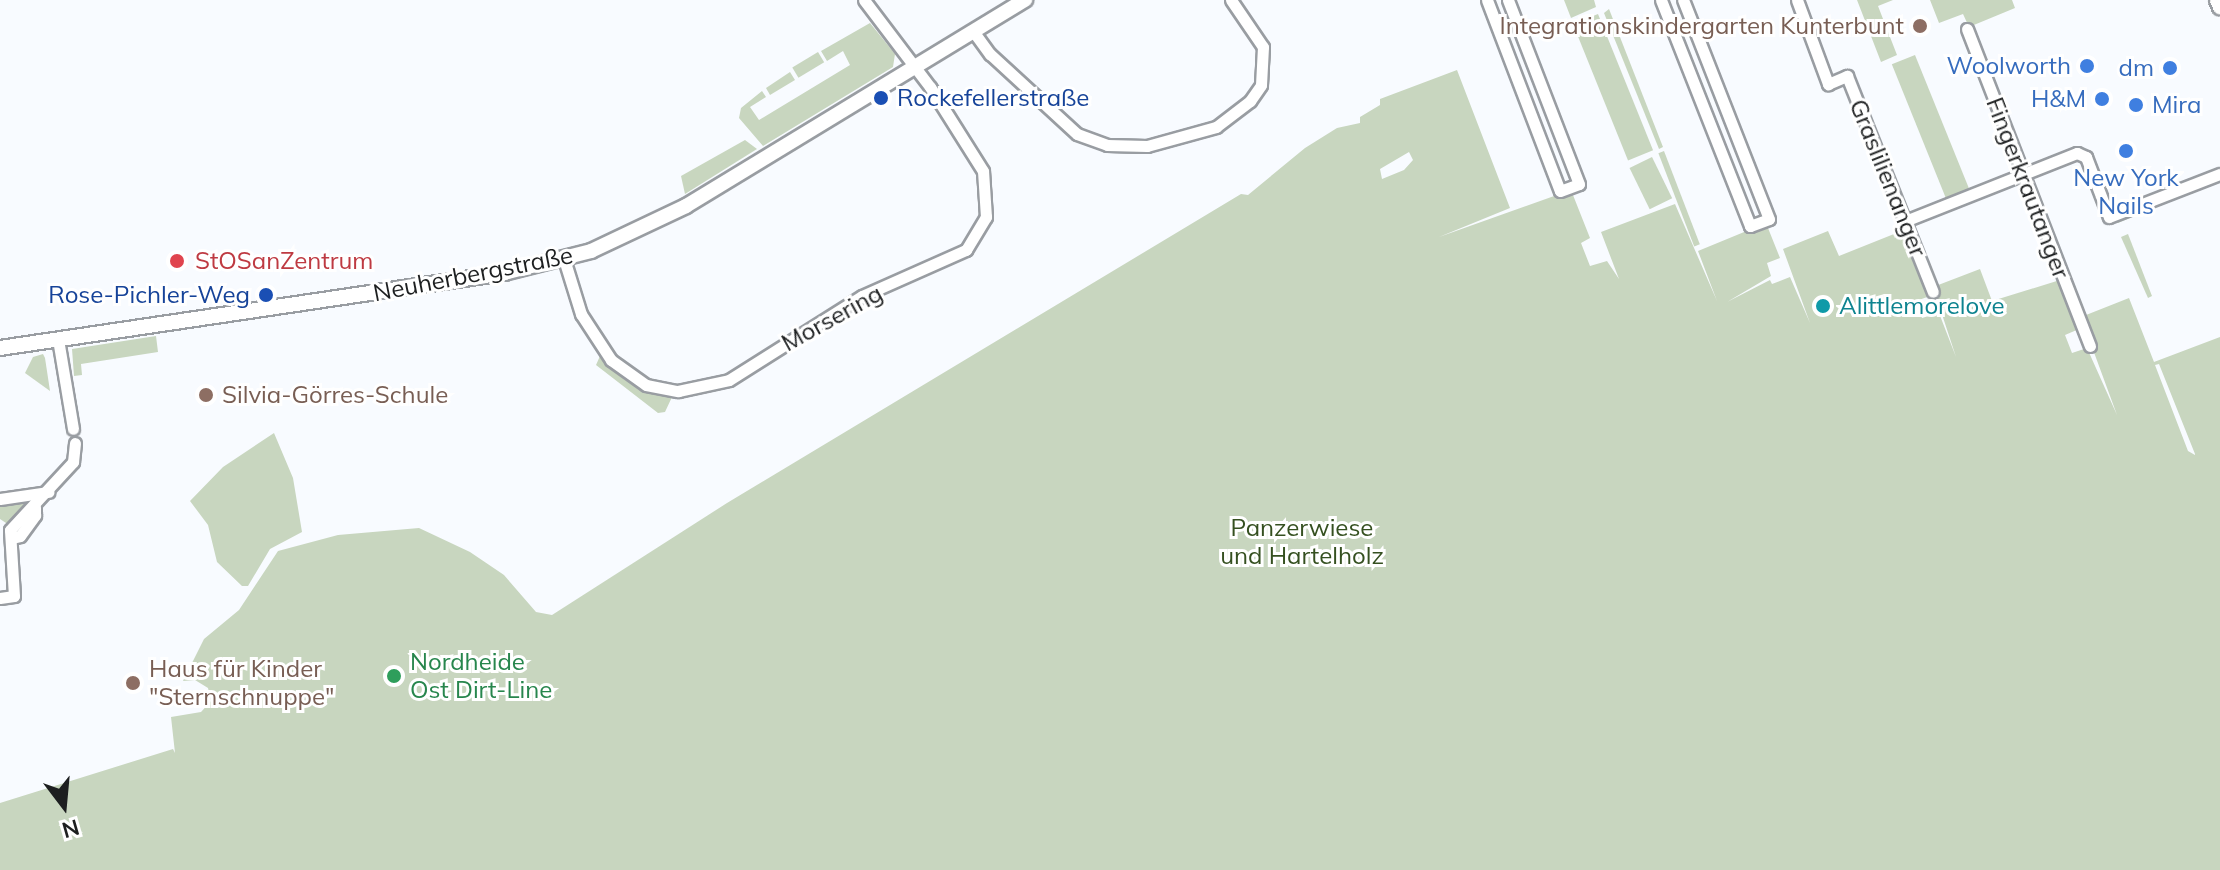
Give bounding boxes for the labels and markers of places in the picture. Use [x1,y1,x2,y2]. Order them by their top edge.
place label: Integrationskindergarten Kunterbunt [1499,12,1904,40]
marker: Integrationskindergarten Kunterbunt [1911,17,1929,35]
place label: Woolworth [1946,52,2071,80]
place label: dm [2119,54,2154,82]
marker: Woolworth [2078,57,2096,75]
marker: dm [2161,59,2179,77]
place label: Rockefellerstraße [897,84,1089,112]
place label: H&M [2031,85,2086,113]
marker: Rockefellerstraße [872,89,890,107]
marker: H&M [2093,90,2111,108]
place label: Mira [2152,91,2201,119]
marker: Mira [2127,96,2145,114]
marker: New York Nails [2117,142,2135,160]
place label: New York Nails [2073,164,2179,220]
place label: StOSanZentrum [195,247,373,275]
marker: StOSanZentrum [166,250,188,272]
place label: Rose-Pichler-Weg [48,281,250,309]
marker: Rose-Pichler-Weg [257,286,275,304]
place label: Alittlemorelove [1839,292,2005,320]
marker: Alittlemorelove [1814,297,1832,315]
place label: Silvia-Görres-Schule [222,381,448,409]
marker: Silvia-Görres-Schule [197,386,215,404]
place label: Nordheide Ost Dirt-Line [410,648,552,704]
place label: Haus für Kinder "Sternschnuppe" [149,655,334,711]
marker: Nordheide Ost Dirt-Line [385,667,403,685]
marker: Haus für Kinder "Sternschnuppe" [124,674,142,692]

